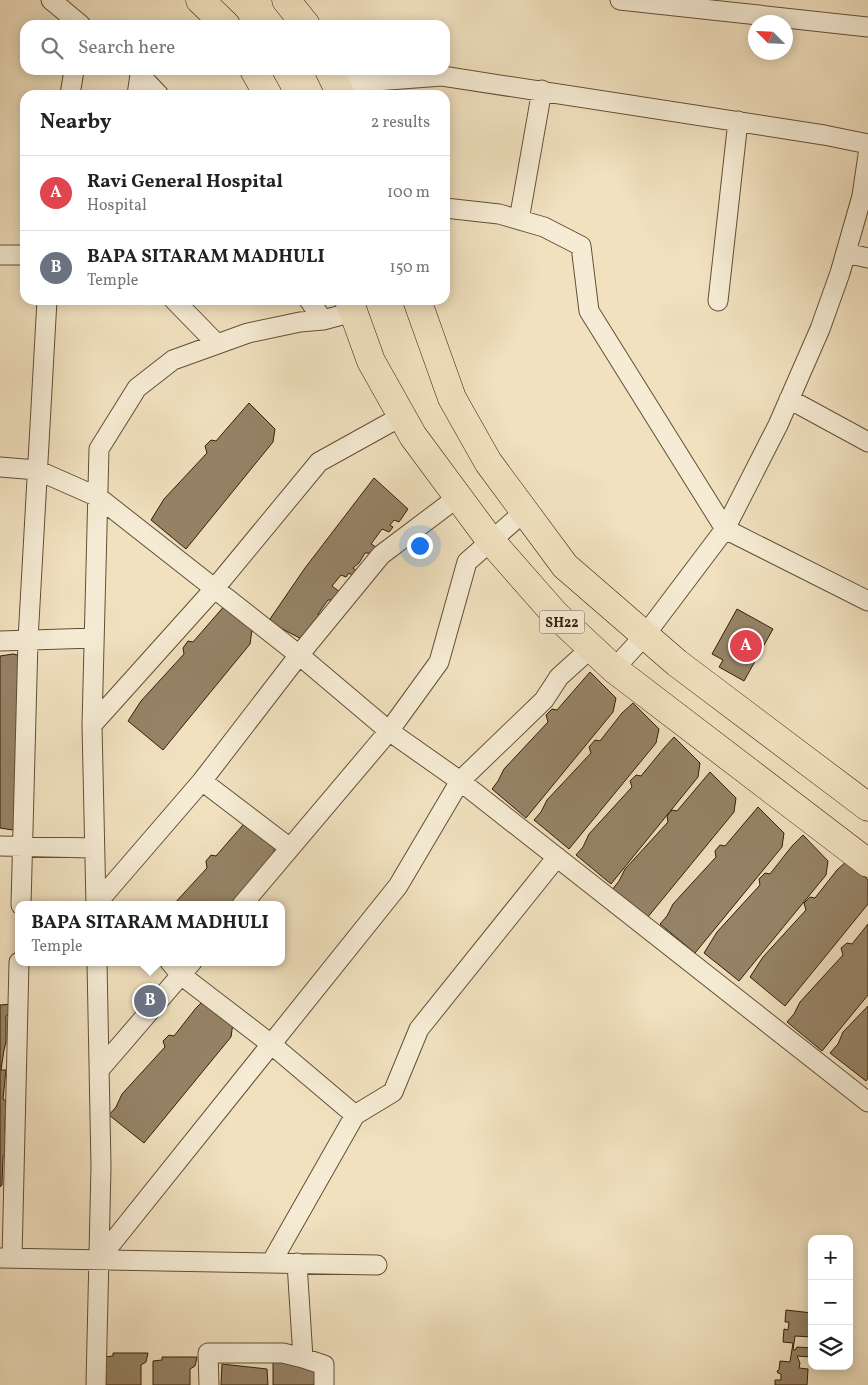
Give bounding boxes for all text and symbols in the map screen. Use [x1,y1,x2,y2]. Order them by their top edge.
north arrow [748,15,793,60]
search box [20,20,450,75]
icon: search [38,34,66,62]
text: Search here [78,35,175,61]
text: Nearby [40,108,111,137]
text: 2 results [371,112,430,134]
text: Ravi General Hospital [87,169,283,195]
text: A [50,182,62,204]
text: 100 m [387,182,430,204]
text: Hospital [87,195,147,217]
text: BAPA SITARAM MADHULI [87,244,325,270]
text: B [51,257,61,279]
text: 150 m [389,257,430,279]
text: Temple [87,270,138,292]
your location [407,533,433,559]
road number: SH22 [540,610,584,634]
pin: A [730,627,762,665]
popup [15,901,285,966]
text: BAPA SITARAM MADHULI [31,910,269,936]
text: Temple [31,936,83,958]
pin: B [134,982,166,1020]
map controls [808,1235,853,1370]
button: + [808,1235,853,1280]
button: − [808,1280,853,1325]
button: layers [808,1325,853,1370]

